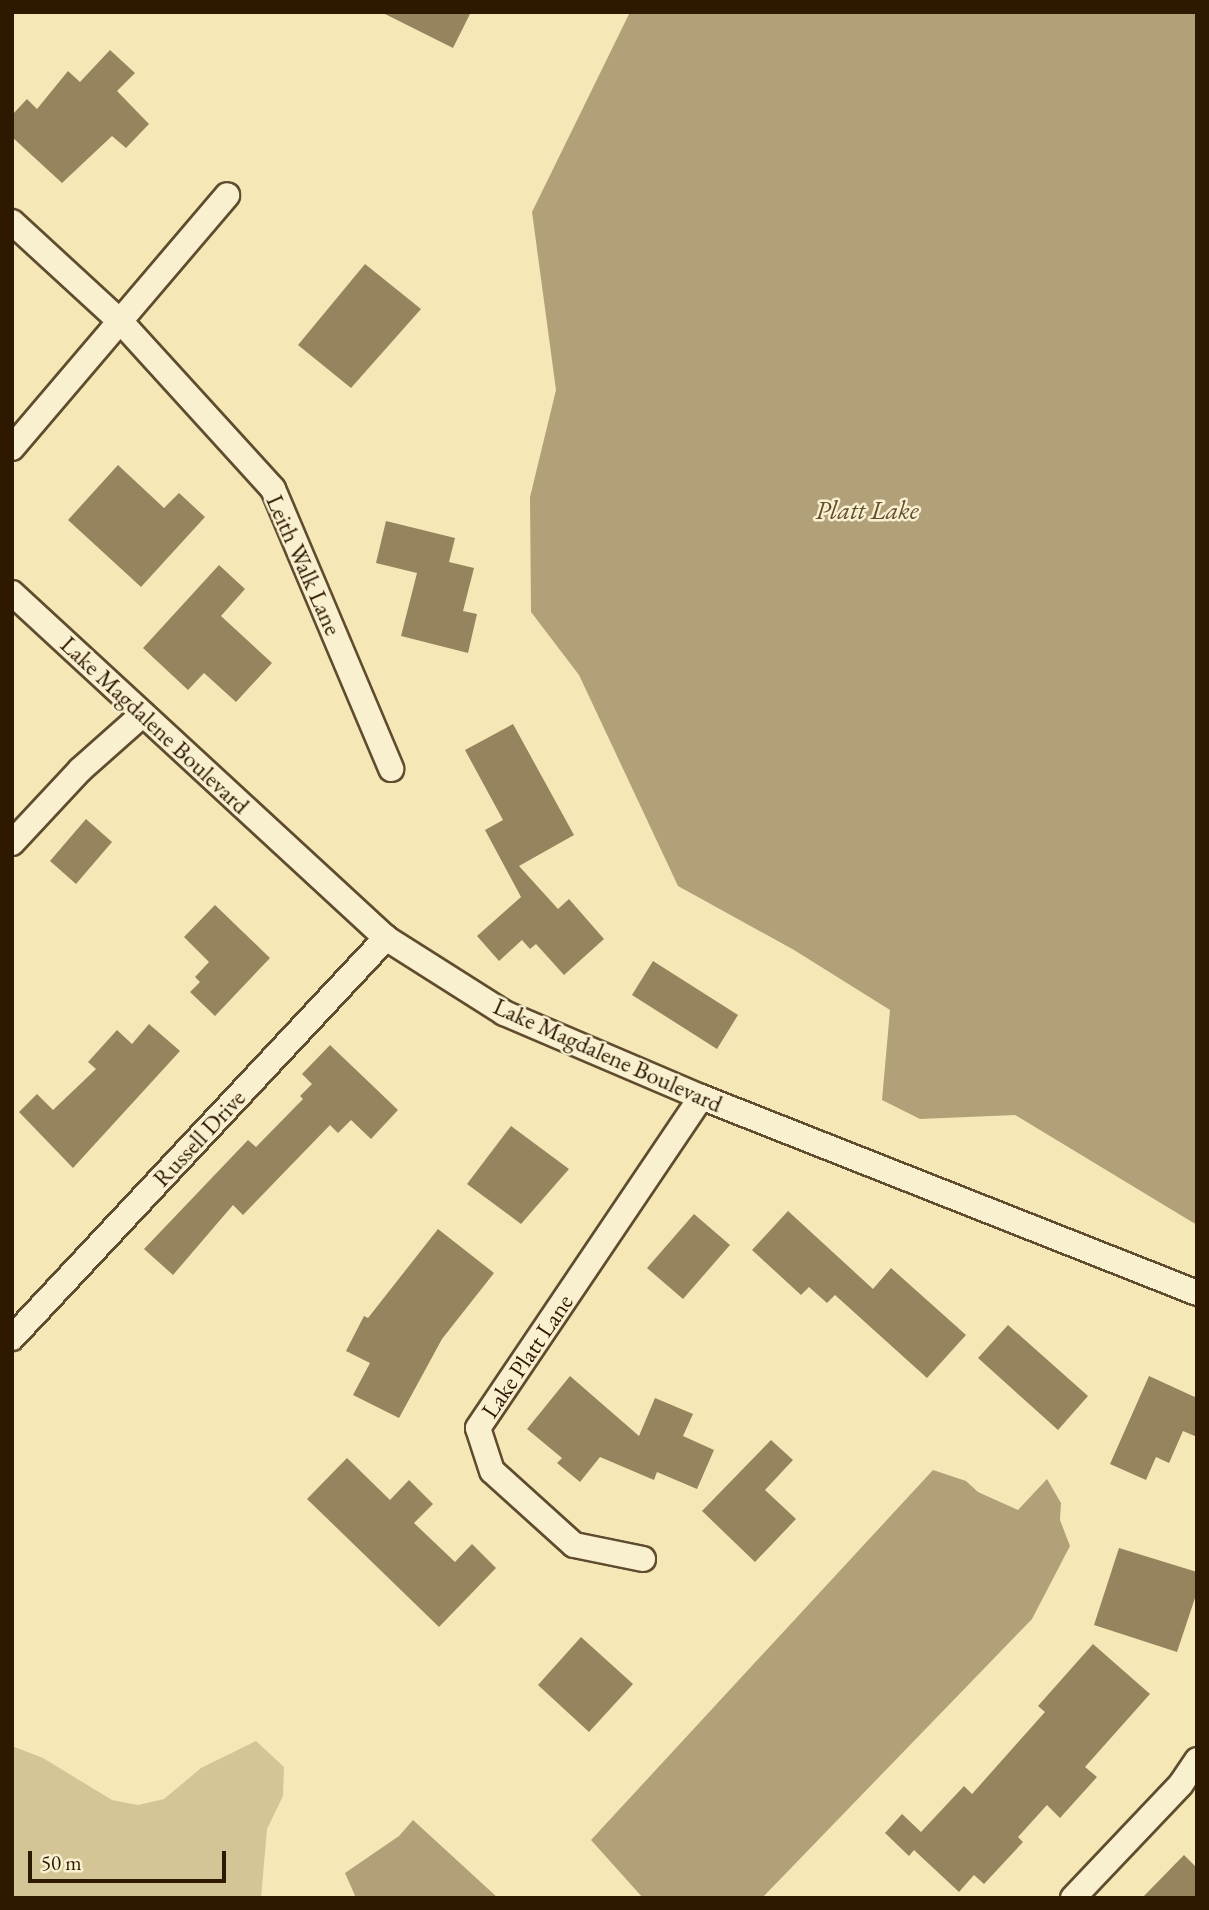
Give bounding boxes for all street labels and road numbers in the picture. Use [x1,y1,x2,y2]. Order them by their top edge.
street label: Leith Walk Lane [260,490,348,640]
street label: Lake Magdalene Boulevard [55,630,255,820]
street label: Lake Magdalene Boulevard [489,992,727,1118]
street label: Russell Drive [147,1083,251,1193]
street label: Lake Platt Lane [475,1289,579,1423]

